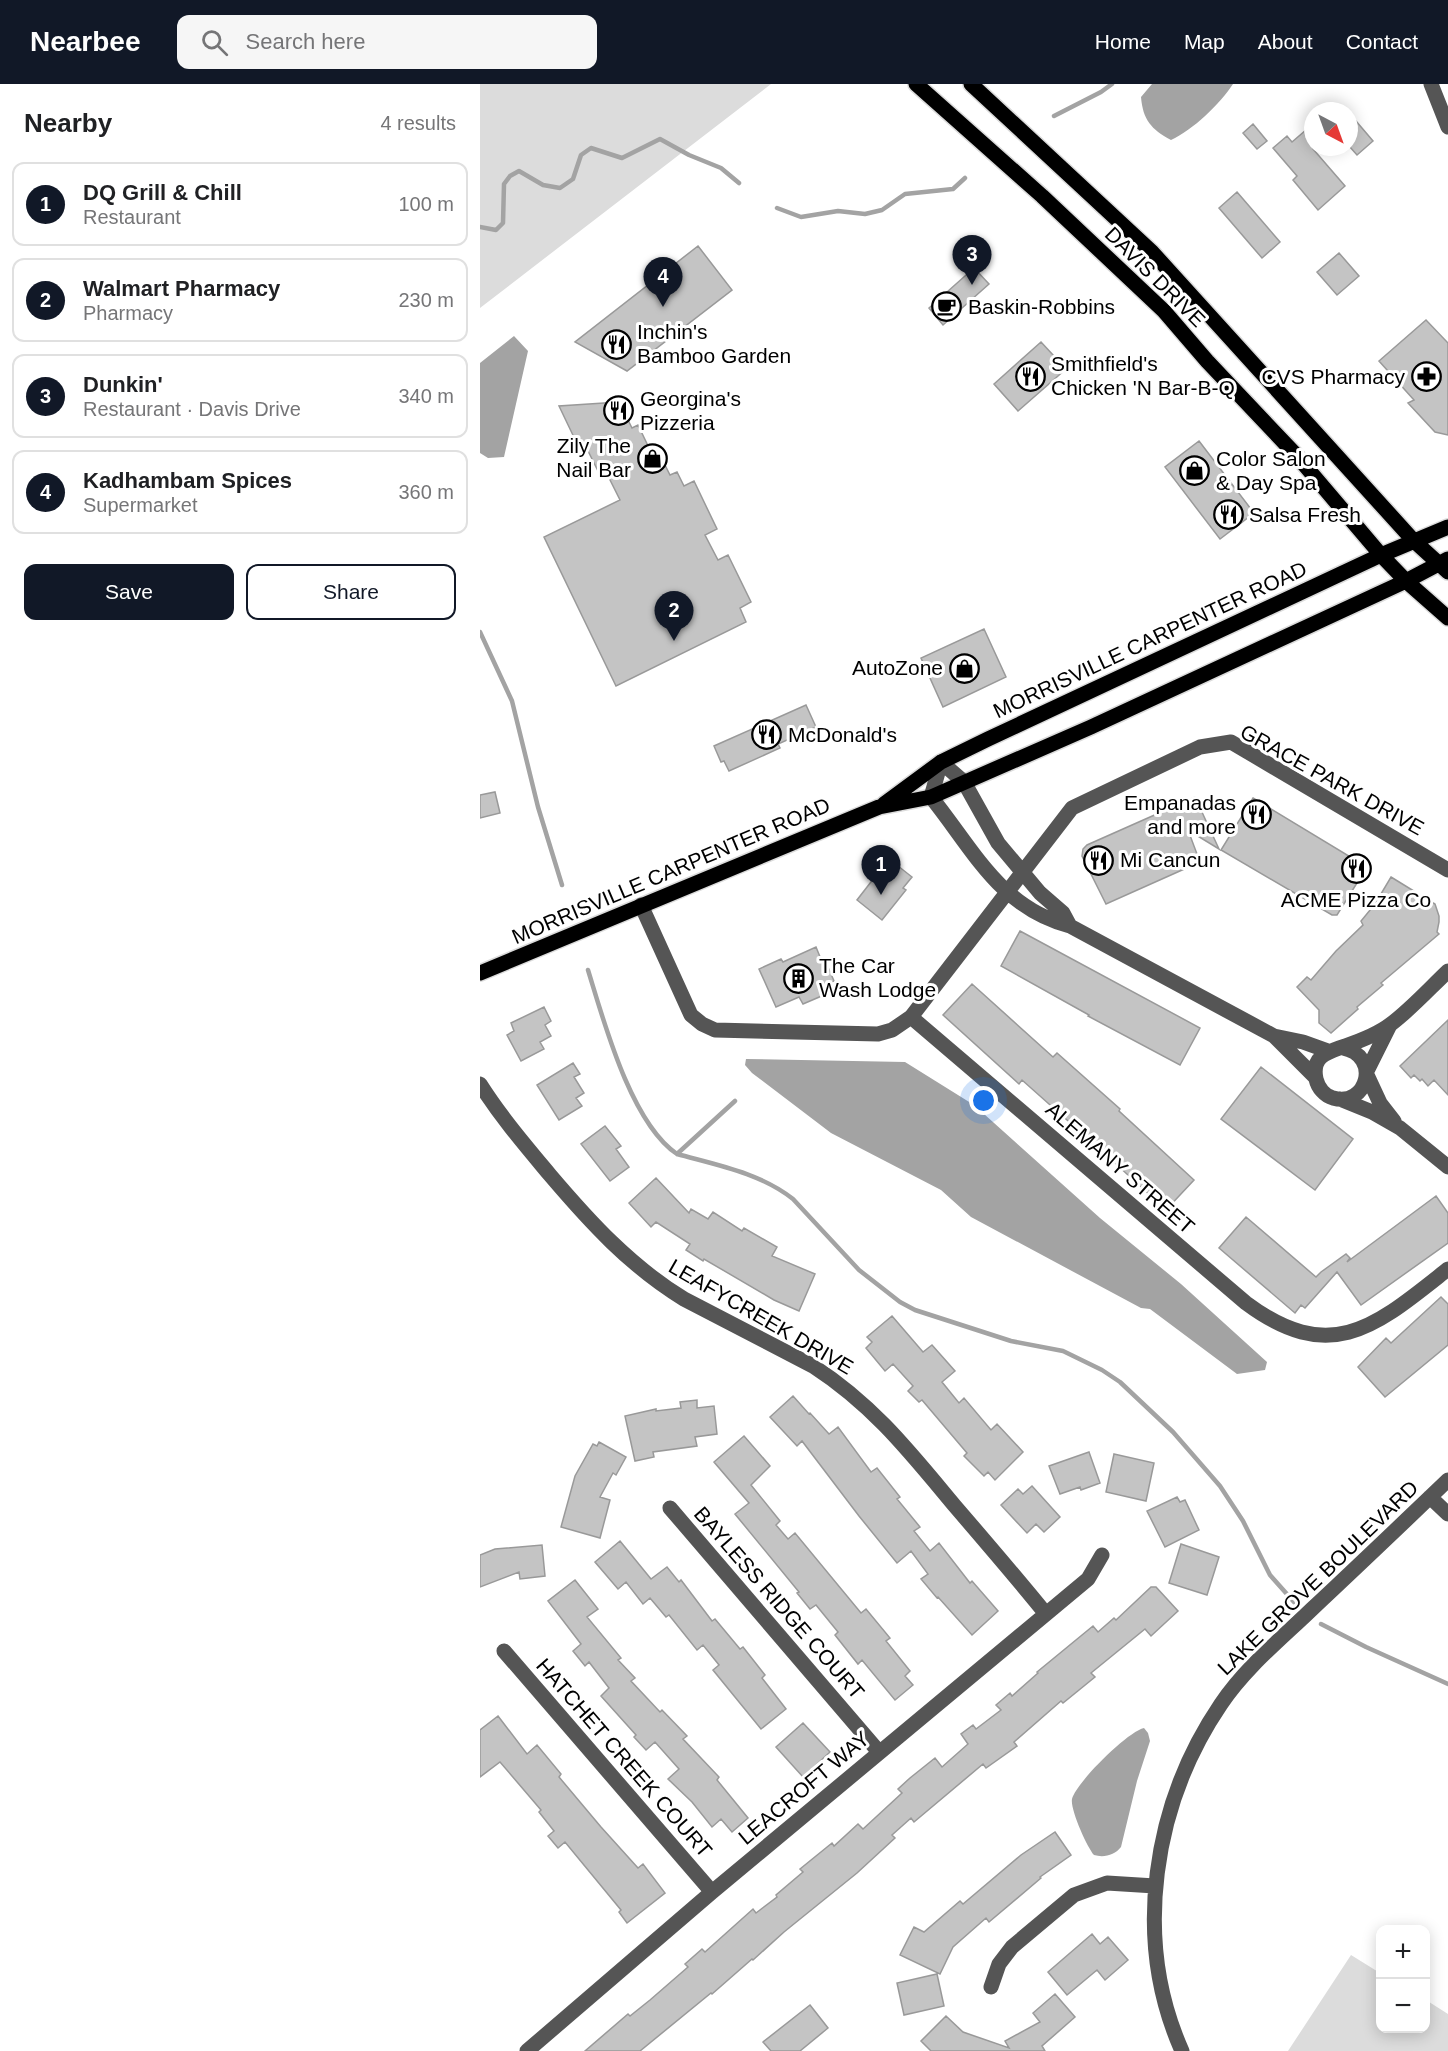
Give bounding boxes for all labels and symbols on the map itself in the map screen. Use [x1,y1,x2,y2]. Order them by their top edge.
north arrow [1304,102,1358,156]
street label: DAVIS DRIVE [1101,222,1210,331]
pin: 3 [952,236,992,285]
pin: 4 [644,258,682,307]
cafe icon: Baskin-Robbins [931,291,963,323]
place label: Baskin-Robbins [968,295,1115,318]
place label: Inchin's Bamboo Garden [637,320,791,367]
restaurant icon: Inchin's Bamboo Garden [600,328,632,360]
place label: Smithfield's Chicken 'N Bar-B-Q [1051,352,1235,399]
restaurant icon: Smithfield's Chicken 'N Bar-B-Q [1014,360,1046,392]
pharmacy icon: CVS Pharmacy [1410,361,1442,393]
place label: CVS Pharmacy [1261,365,1405,388]
place label: Georgina's Pizzeria [640,387,741,434]
restaurant icon: Georgina's Pizzeria [603,395,635,427]
place label: Zily The Nail Bar [556,434,631,481]
shop icon: Zily The Nail Bar [636,442,668,474]
place label: Color Salon & Day Spa [1216,447,1326,494]
shop icon: Color Salon & Day Spa [1179,455,1211,487]
restaurant icon: Salsa Fresh [1212,499,1244,531]
place label: Salsa Fresh [1249,503,1361,526]
street label: MORRISVILLE CARPENTER ROAD [989,557,1310,722]
pin: 2 [654,592,694,641]
shop icon: AutoZone [948,652,980,684]
place label: AutoZone [852,656,943,679]
restaurant icon: McDonald's [751,719,783,751]
street label: GRACE PARK DRIVE [1237,720,1428,840]
place label: McDonald's [788,723,897,746]
place label: Empanadas and more [1124,791,1236,838]
street label: MORRISVILLE CARPENTER ROAD [508,793,833,948]
restaurant icon: Empanadas and more [1241,799,1273,831]
restaurant icon: Mi Cancun [1083,844,1115,876]
pin: 1 [862,846,900,895]
place label: Mi Cancun [1120,848,1220,871]
restaurant icon: ACME Pizza Co [1340,853,1372,885]
place label: ACME Pizza Co [1281,888,1431,911]
place label: The Car Wash Lodge [819,954,936,1001]
building icon: The Car Wash Lodge [782,962,814,994]
your location [969,1086,998,1115]
street label: ALEMANY STREET [1042,1097,1199,1238]
street label: LEAFYCREEK DRIVE [665,1254,857,1379]
street label: LAKE GROVE BOULEVARD [1213,1476,1422,1679]
street label: BAYLESS RIDGE COURT [690,1502,869,1703]
street label: HATCHET CREEK COURT [532,1654,717,1862]
street label: LEACROFT WAY [734,1726,873,1849]

